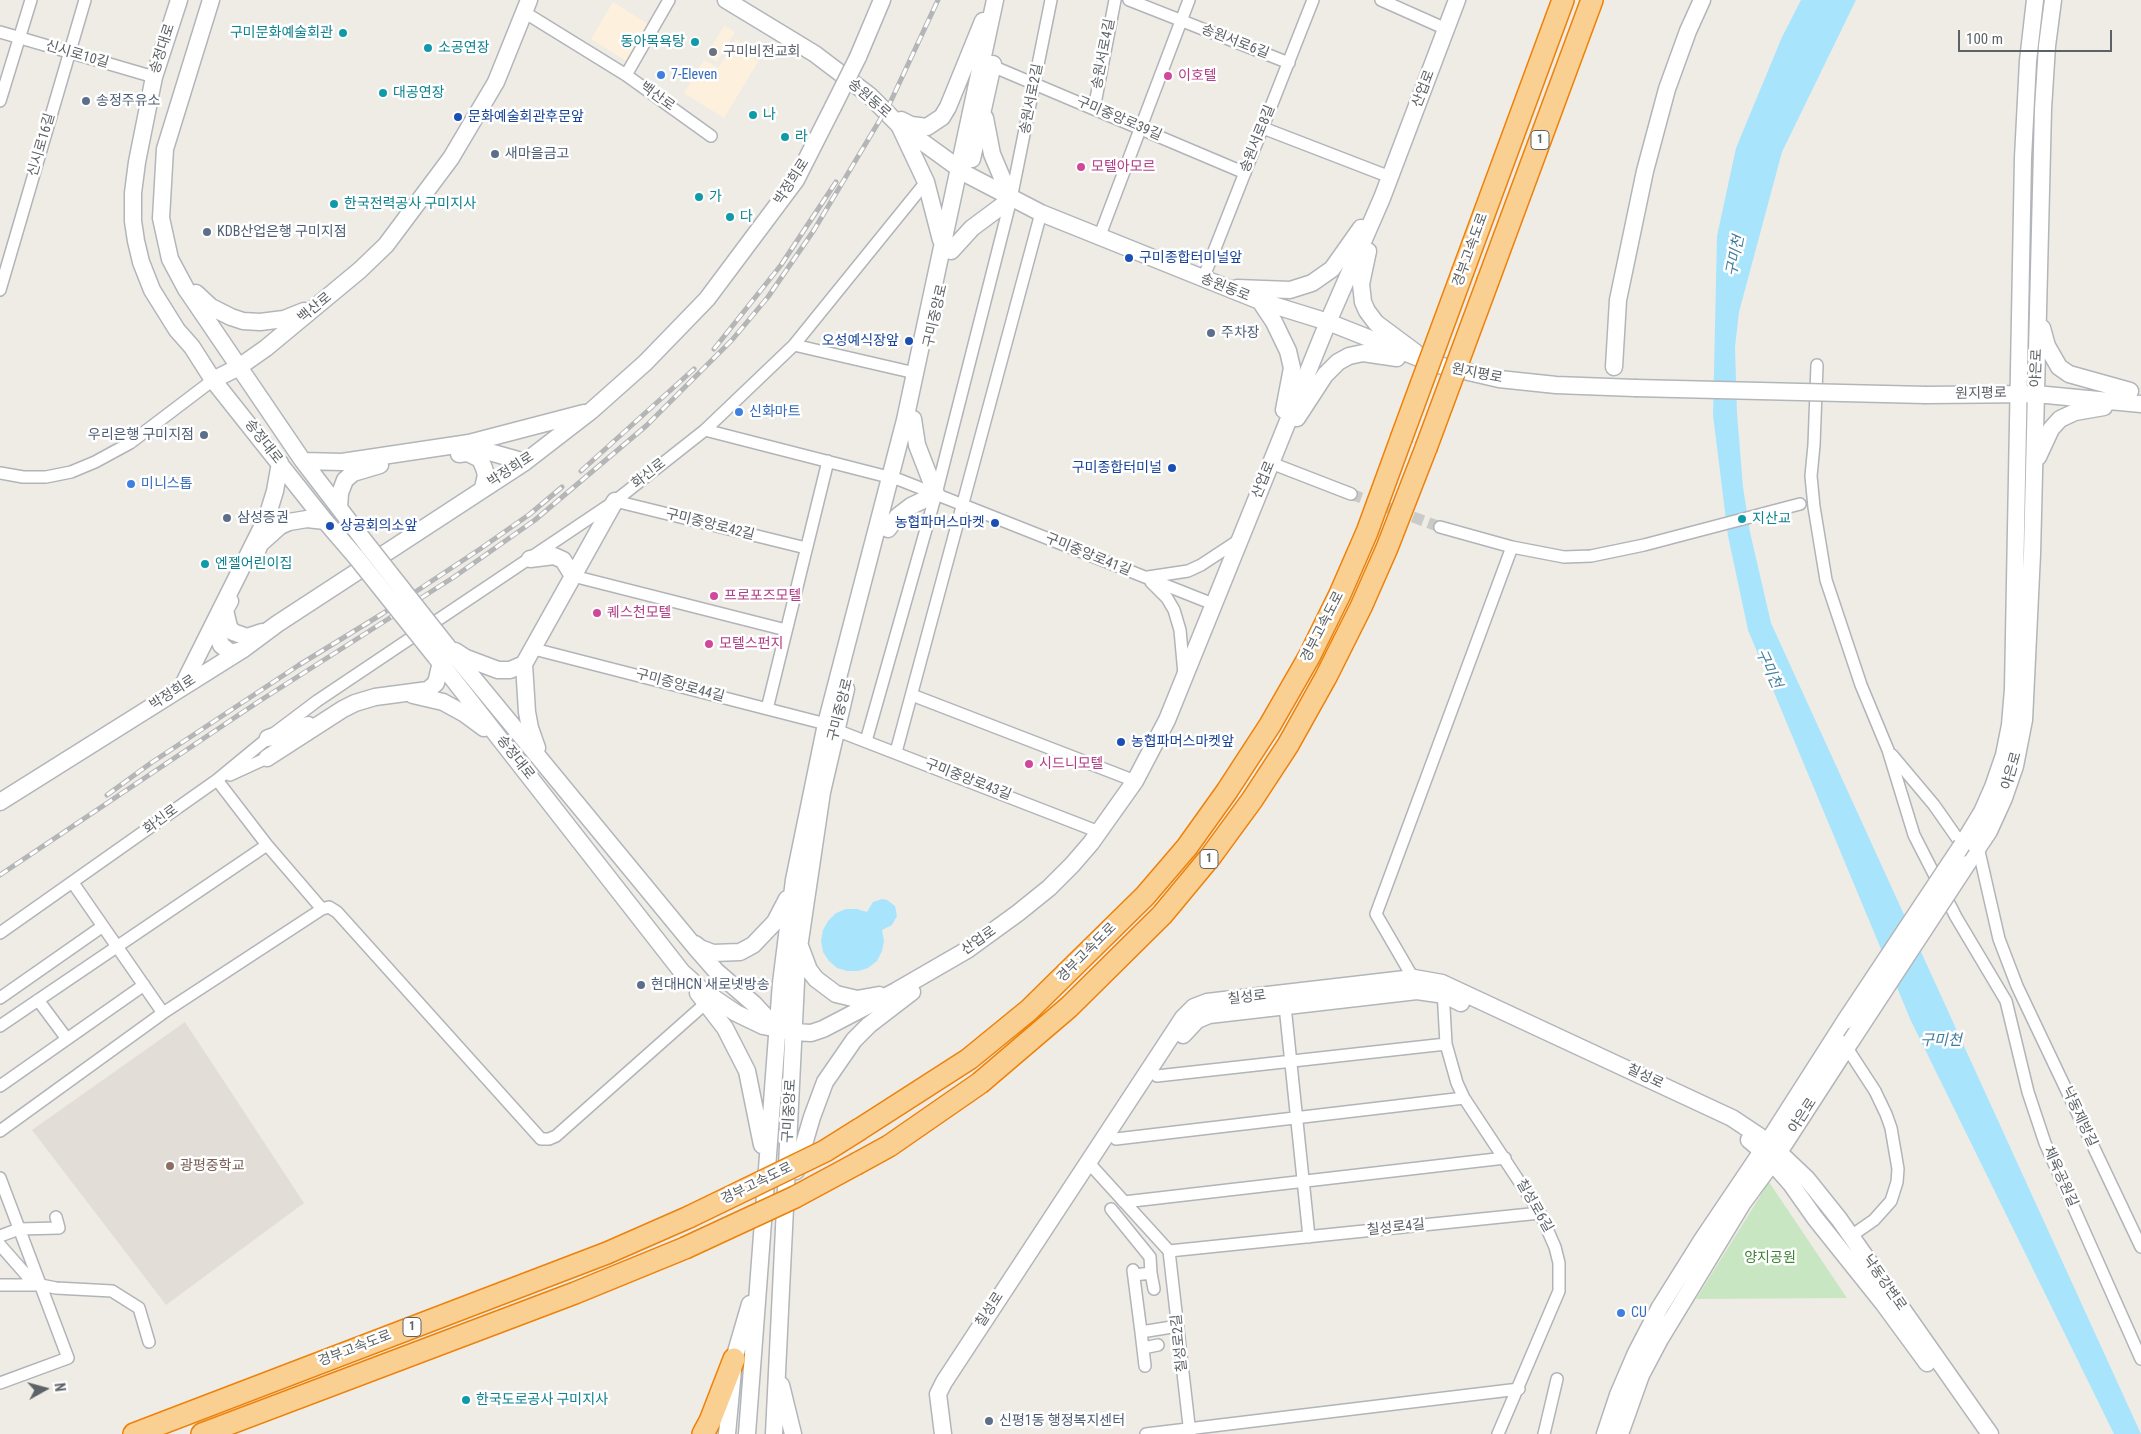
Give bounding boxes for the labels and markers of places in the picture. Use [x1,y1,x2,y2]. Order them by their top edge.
place label: 구미문화예술회관 [230,25,333,41]
marker: 구미문화예술회관 [337,27,349,39]
place label: 동아목욕탕 [621,34,685,50]
marker: 동아목욕탕 [689,36,701,48]
place label: 소공연장 [438,40,490,56]
marker: 소공연장 [422,42,434,54]
place label: 구미비전교회 [723,44,800,60]
marker: 구미비전교회 [707,46,719,58]
place label: 7-Eleven [671,67,717,83]
place label: 이호텔 [1178,68,1217,84]
marker: 7-Eleven [655,69,667,81]
marker: 이호텔 [1162,70,1174,82]
place label: 대공연장 [393,85,445,101]
marker: 대공연장 [377,87,389,99]
place label: 송정주유소 [96,93,160,109]
marker: 송정주유소 [80,95,92,107]
place label: 나 [763,107,776,123]
place label: 문화예술회관후문앞 [468,109,584,125]
marker: 나 [747,109,759,121]
marker: 문화예술회관후문앞 [452,111,464,123]
place label: 라 [795,129,808,145]
marker: 라 [779,131,791,143]
place label: 새마을금고 [505,146,569,162]
marker: 새마을금고 [489,148,501,160]
place label: 모텔아모르 [1091,159,1155,175]
marker: 모텔아모르 [1075,161,1087,173]
place label: 가 [709,189,722,205]
marker: 가 [693,191,705,203]
place label: 한국전력공사 구미지사 [344,196,476,212]
marker: 한국전력공사 구미지사 [328,198,340,210]
place label: 다 [740,209,753,225]
marker: 다 [724,211,736,223]
place label: KDB산업은행 구미지점 [217,224,347,240]
marker: KDB산업은행 구미지점 [201,226,213,238]
place label: 구미종합터미널앞 [1139,250,1242,266]
marker: 구미종합터미널앞 [1123,252,1135,264]
place label: 주차장 [1221,325,1260,341]
marker: 주차장 [1205,327,1217,339]
place label: 오성예식장앞 [822,333,899,349]
marker: 오성예식장앞 [903,335,915,347]
place label: 신화마트 [749,404,801,420]
marker: 신화마트 [733,406,745,418]
place label: 우리은행 구미지점 [88,427,194,443]
marker: 우리은행 구미지점 [198,429,210,441]
place label: 구미종합터미널 [1072,460,1162,476]
marker: 구미종합터미널 [1166,462,1178,474]
place label: 미니스톱 [141,476,193,492]
marker: 미니스톱 [125,478,137,490]
place label: 삼성증권 [237,510,289,526]
place label: 지산교 [1752,511,1791,527]
marker: 삼성증권 [221,512,233,524]
marker: 지산교 [1736,513,1748,525]
place label: 농협파머스마켓 [895,515,985,531]
marker: 농협파머스마켓 [989,517,1001,529]
place label: 상공회의소앞 [340,518,417,534]
marker: 상공회의소앞 [324,520,336,532]
place label: 엔젤어린이집 [215,556,292,572]
marker: 엔젤어린이집 [199,558,211,570]
place label: 프로포즈모텔 [724,588,801,604]
marker: 프로포즈모텔 [708,590,720,602]
place label: 퀘스천모텔 [607,605,671,621]
marker: 퀘스천모텔 [591,607,603,619]
place label: 모텔스펀지 [719,636,783,652]
marker: 모텔스펀지 [703,638,715,650]
place label: 농협파머스마켓앞 [1131,734,1234,750]
marker: 농협파머스마켓앞 [1115,736,1127,748]
place label: 시드니모텔 [1039,756,1103,772]
marker: 시드니모텔 [1023,758,1035,770]
place label: 현대HCN 새로넷방송 [651,977,770,993]
marker: 현대HCN 새로넷방송 [635,979,647,991]
place label: 광평중학교 [180,1158,244,1174]
marker: 광평중학교 [164,1160,176,1172]
place label: CU [1631,1305,1647,1321]
marker: CU [1615,1307,1627,1319]
place label: 한국도로공사 구미지사 [476,1392,608,1408]
marker: 한국도로공사 구미지사 [460,1394,472,1406]
place label: 신평1동 행정복지센터 [999,1413,1125,1429]
marker: 신평1동 행정복지센터 [983,1415,995,1427]

